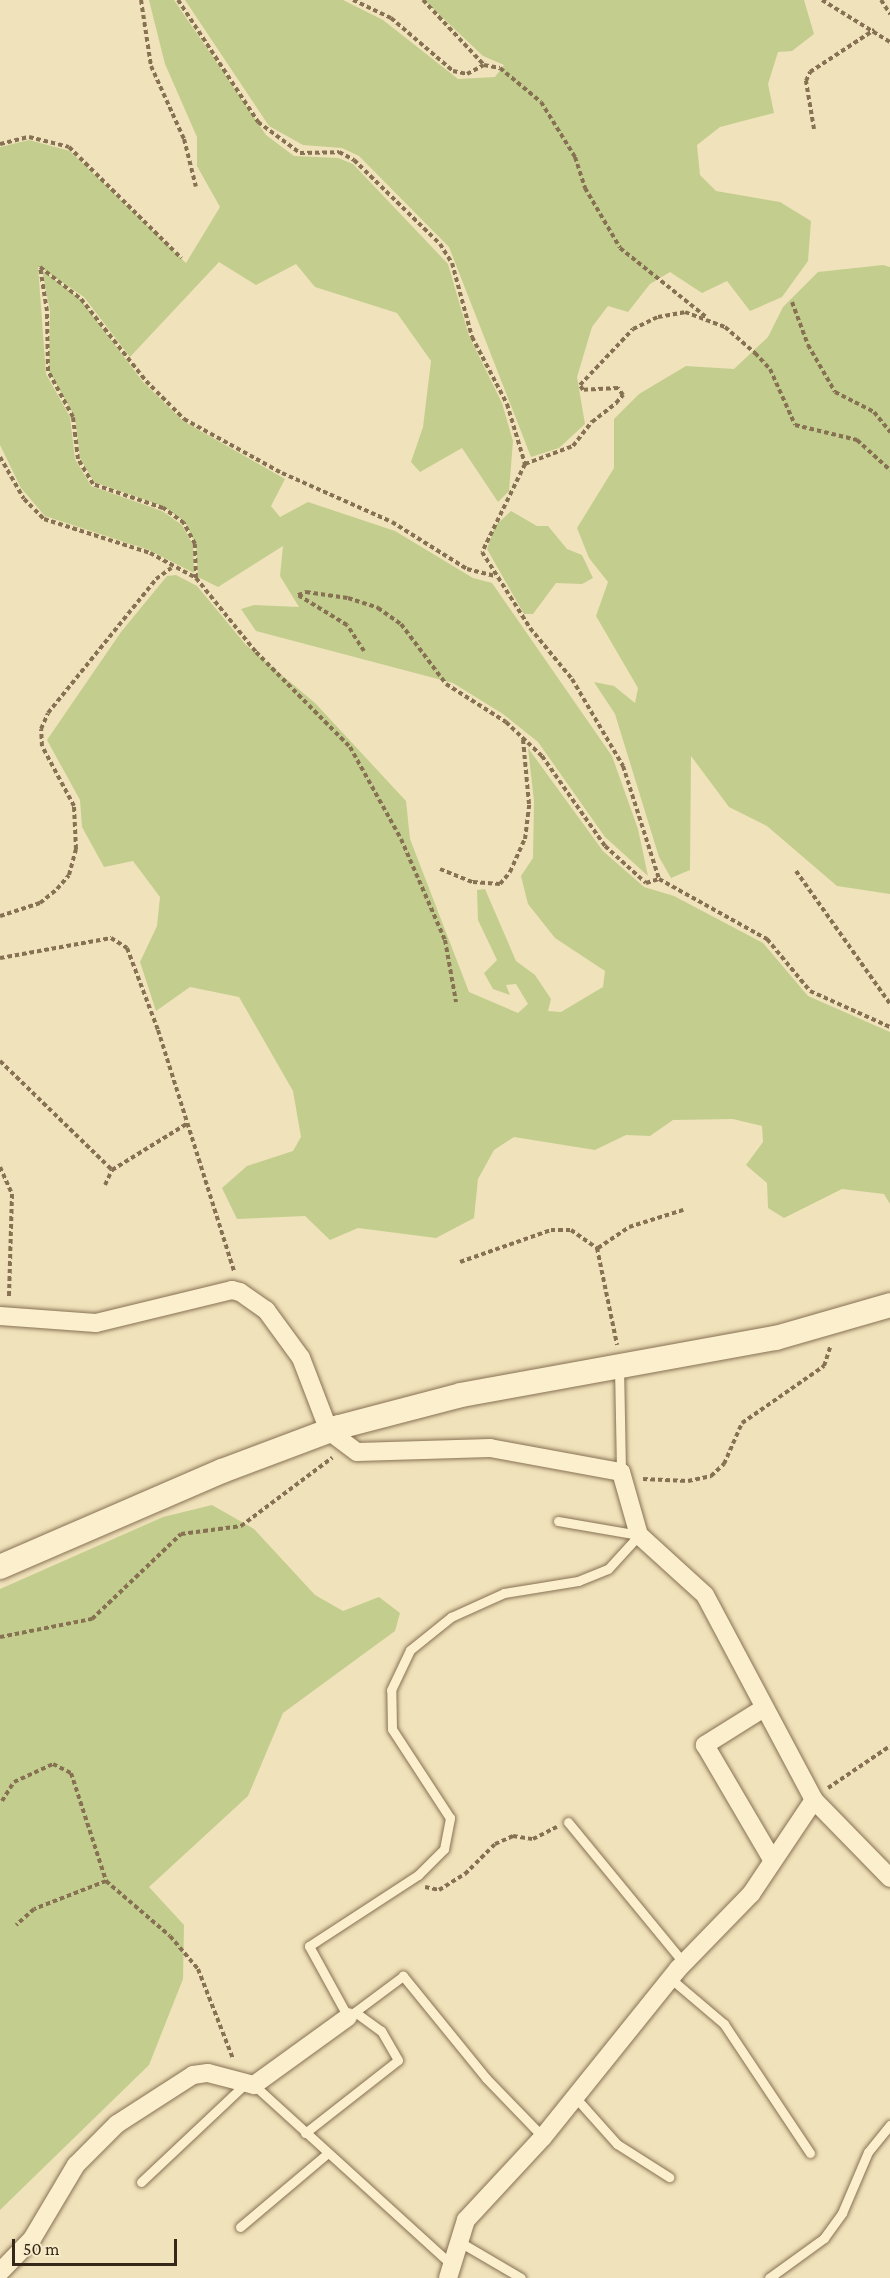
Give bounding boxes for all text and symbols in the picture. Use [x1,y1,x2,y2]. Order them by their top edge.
scale bar [15,2227,180,2265]
text: 50 m [23,2239,60,2259]

